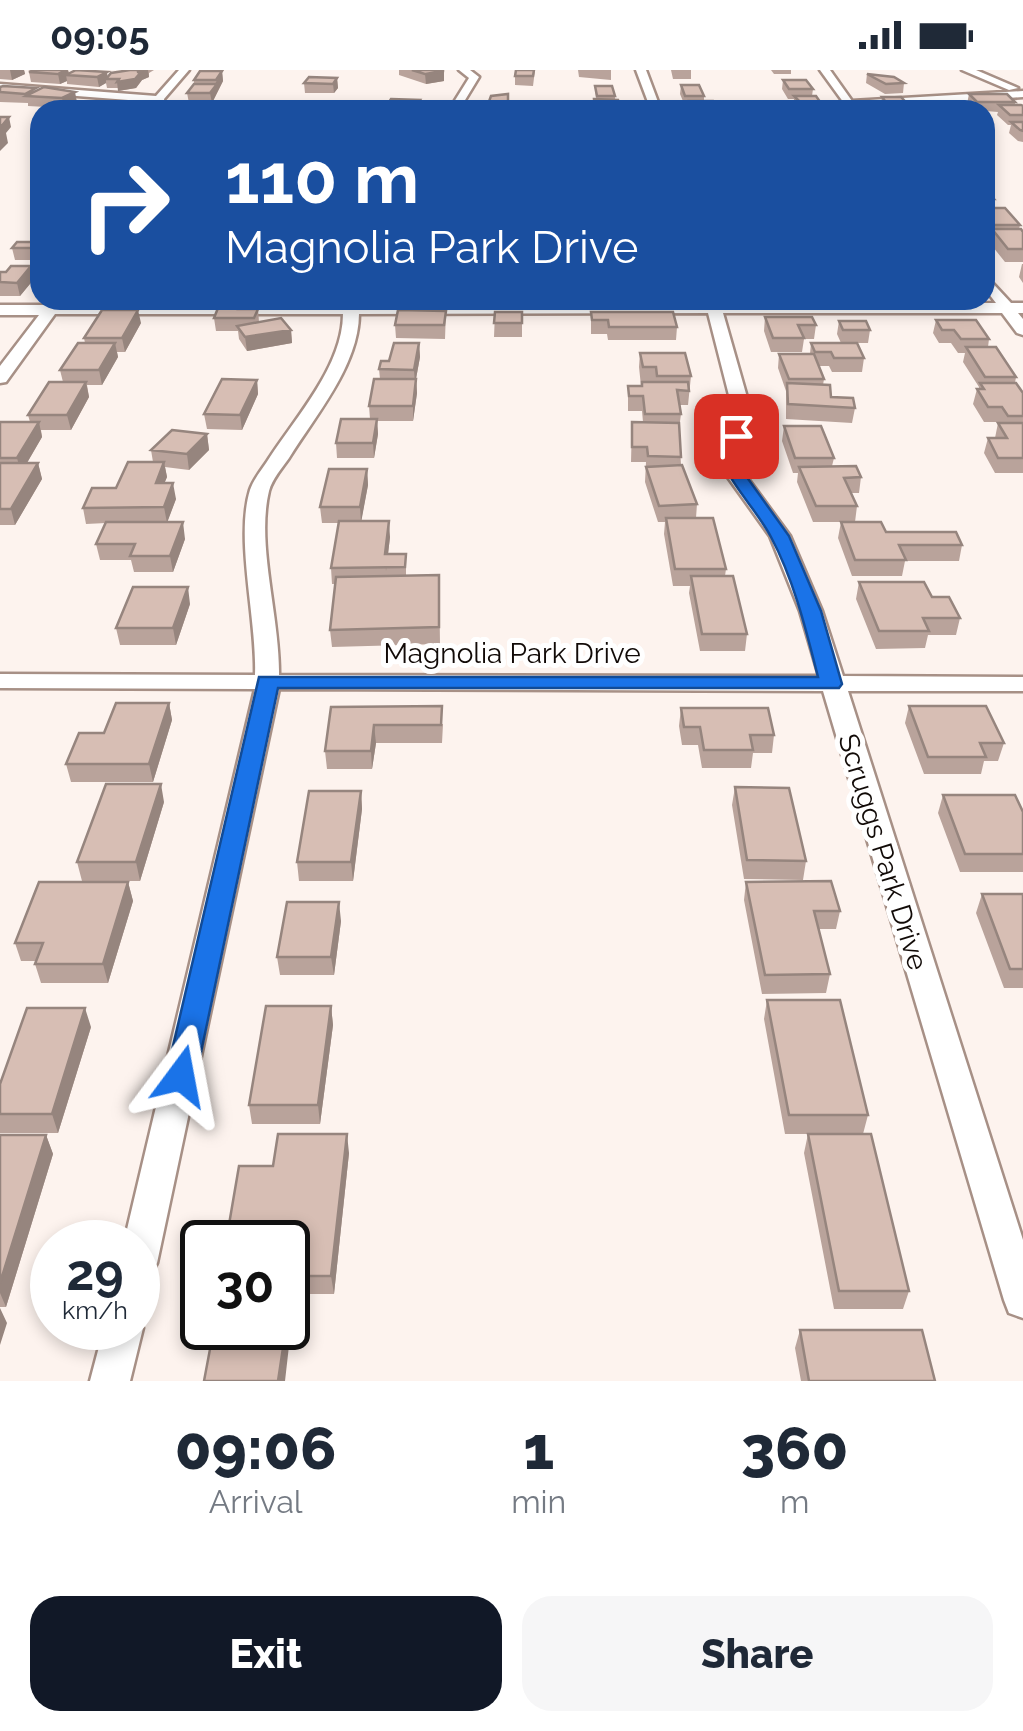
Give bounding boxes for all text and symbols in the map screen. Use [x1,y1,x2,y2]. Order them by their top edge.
text: 09:05 [50,13,149,58]
text: 110 m [225,137,419,219]
icon: right [60,140,190,270]
text: Magnolia Park Drive [225,221,638,274]
pin [694,394,779,479]
icon: arrive [709,409,764,464]
street label: Magnolia Park Drive [383,637,641,670]
street label: Scruggs Park Drive [831,730,935,974]
position arrow [129,1024,233,1128]
speed limit sign: 30 [180,1220,310,1350]
text: 29 [66,1243,124,1302]
text: km/h [62,1295,128,1325]
text: 09:06 [175,1413,337,1483]
text: 1 [523,1413,554,1483]
text: 360 [741,1413,848,1483]
text: Arrival [209,1483,303,1520]
text: min [511,1483,566,1520]
text: m [780,1483,809,1520]
button: Exit [30,1596,502,1711]
button: Share [522,1596,993,1711]

